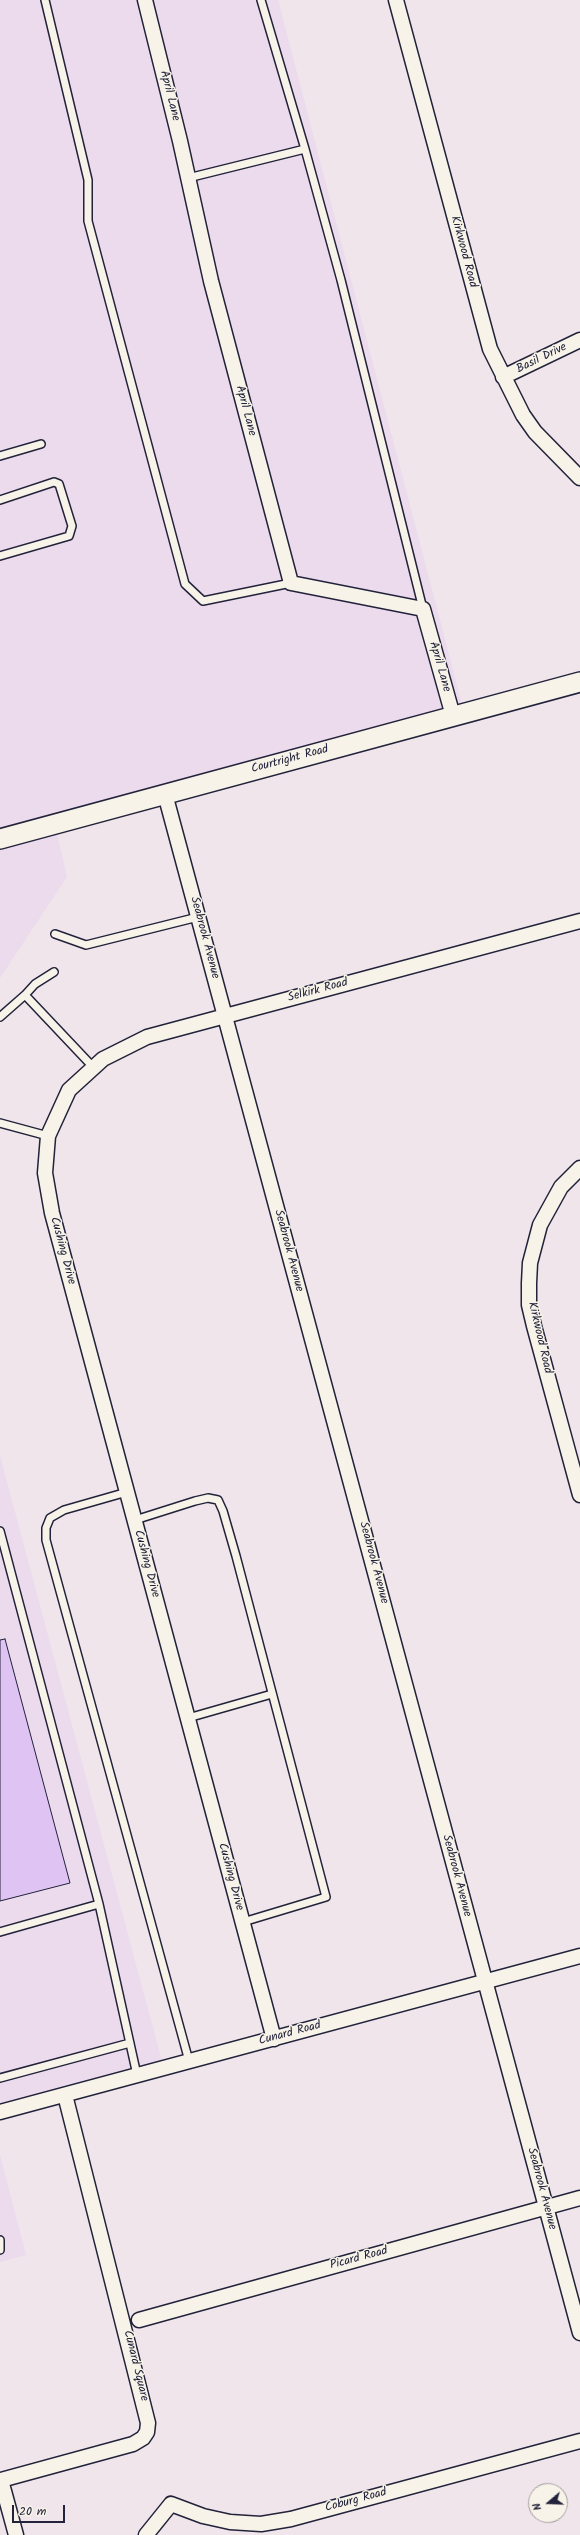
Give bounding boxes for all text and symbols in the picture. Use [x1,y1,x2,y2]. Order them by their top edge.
street label: April Lane [156,69,182,123]
street label: Kirkwood Road [447,215,479,289]
street label: Basil Drive [515,341,569,377]
street label: April Lane [231,384,259,438]
street label: April Lane [425,640,453,694]
street label: Courtright Road [250,743,330,777]
street label: Seabrook Avenue [186,895,222,981]
street label: Selkirk Road [286,976,350,1006]
street label: Seabrook Avenue [270,1208,306,1294]
street label: Cushing Drive [46,1216,78,1286]
street label: Kirkwood Road [524,1301,554,1375]
street label: Seabrook Avenue [355,1520,391,1606]
street label: Cushing Drive [130,1529,162,1599]
street label: Seabrook Avenue [438,1833,474,1919]
street label: Cushing Drive [214,1842,246,1912]
street label: Cunard Road [257,2019,323,2049]
street label: Seabrook Avenue [523,2146,559,2232]
street label: Picard Road [329,2244,389,2274]
street label: Cunard Square [119,2329,151,2403]
north arrow [528,2483,568,2523]
street label: Coburg Road [324,2486,388,2516]
scale bar [14,2497,67,2523]
text: N [528,2500,547,2513]
text: 20 m [19,2502,46,2521]

